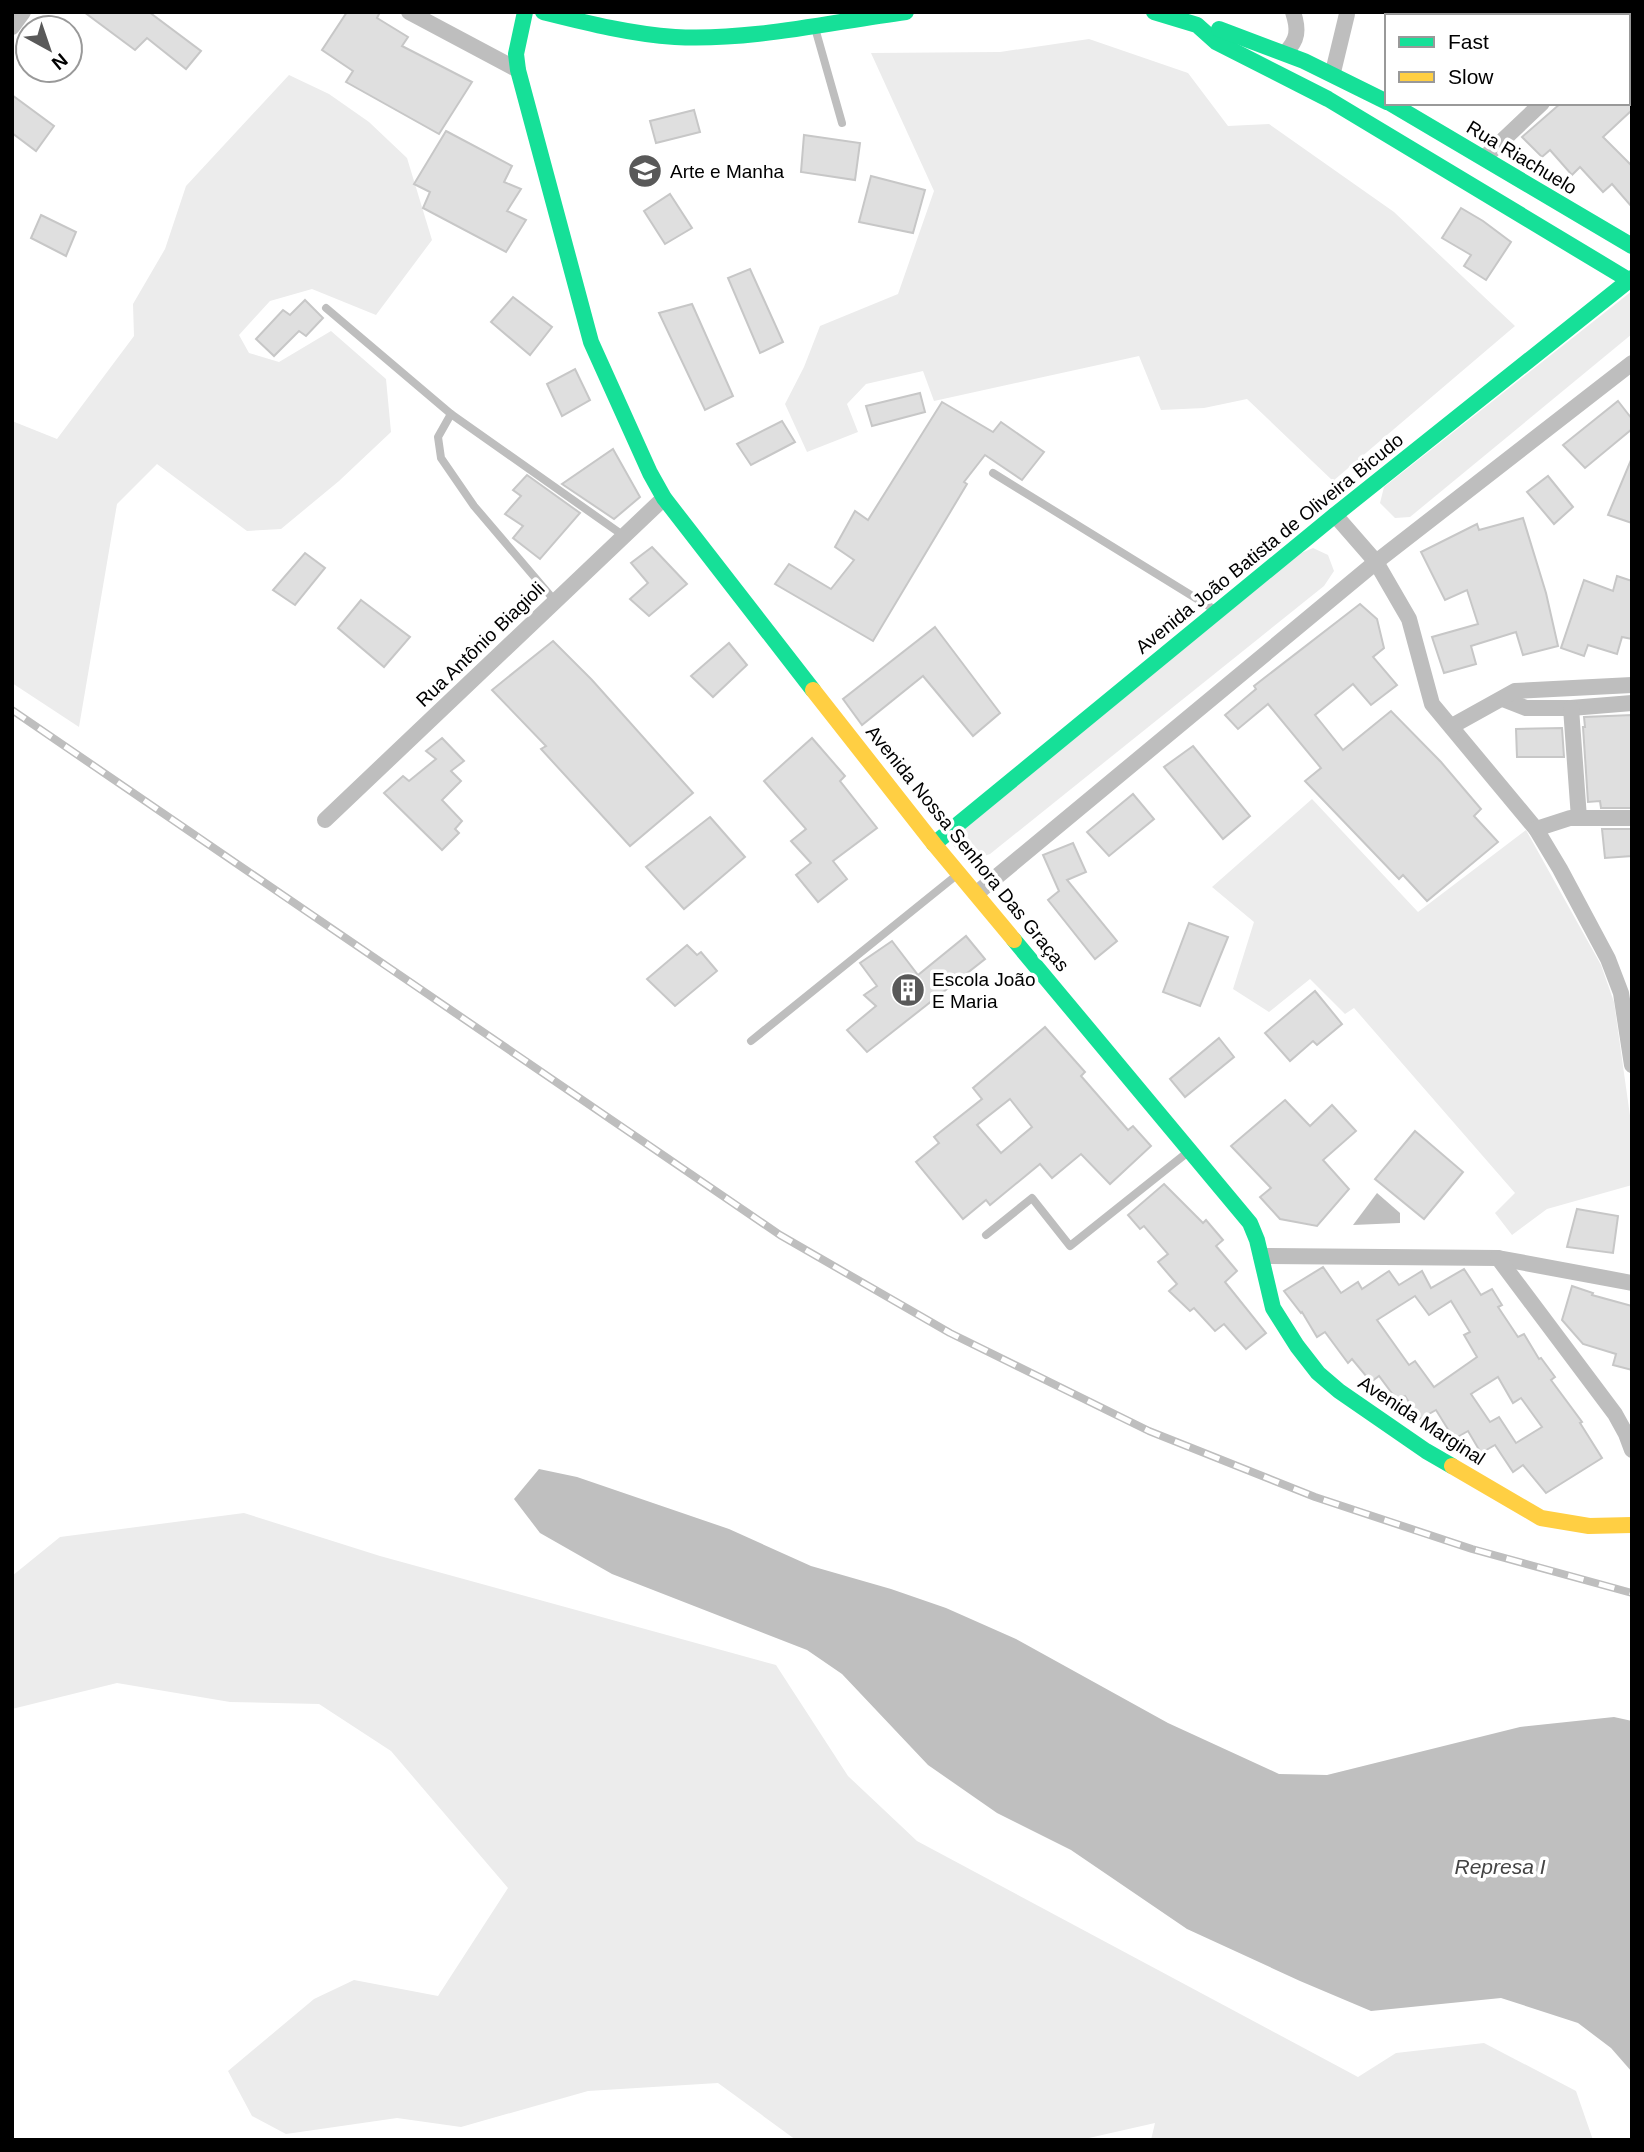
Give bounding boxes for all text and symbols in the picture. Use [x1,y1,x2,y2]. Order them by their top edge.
north arrow [14,14,84,84]
legend [1385,14,1630,105]
text: Fast [1448,30,1489,53]
text: N [48,49,72,74]
text: Slow [1448,65,1494,88]
street label: Rua Riachuelo [1463,116,1581,199]
school or university icon: Arte e Manha [626,152,664,190]
place label: Arte e Manha [670,161,784,182]
street label: Avenida João Batista de Oliveira Bicudo [1132,429,1407,658]
street label: Rua Antônio Biagioli [412,578,549,711]
street label: Avenida Nossa Senhora Das Graças [862,721,1073,975]
place label: Escola João E Maria [932,969,1036,1012]
building icon: Escola João E Maria [889,971,927,1009]
street label: Avenida Marginal [1355,1372,1489,1469]
water label: Represa I [1454,1855,1546,1878]

